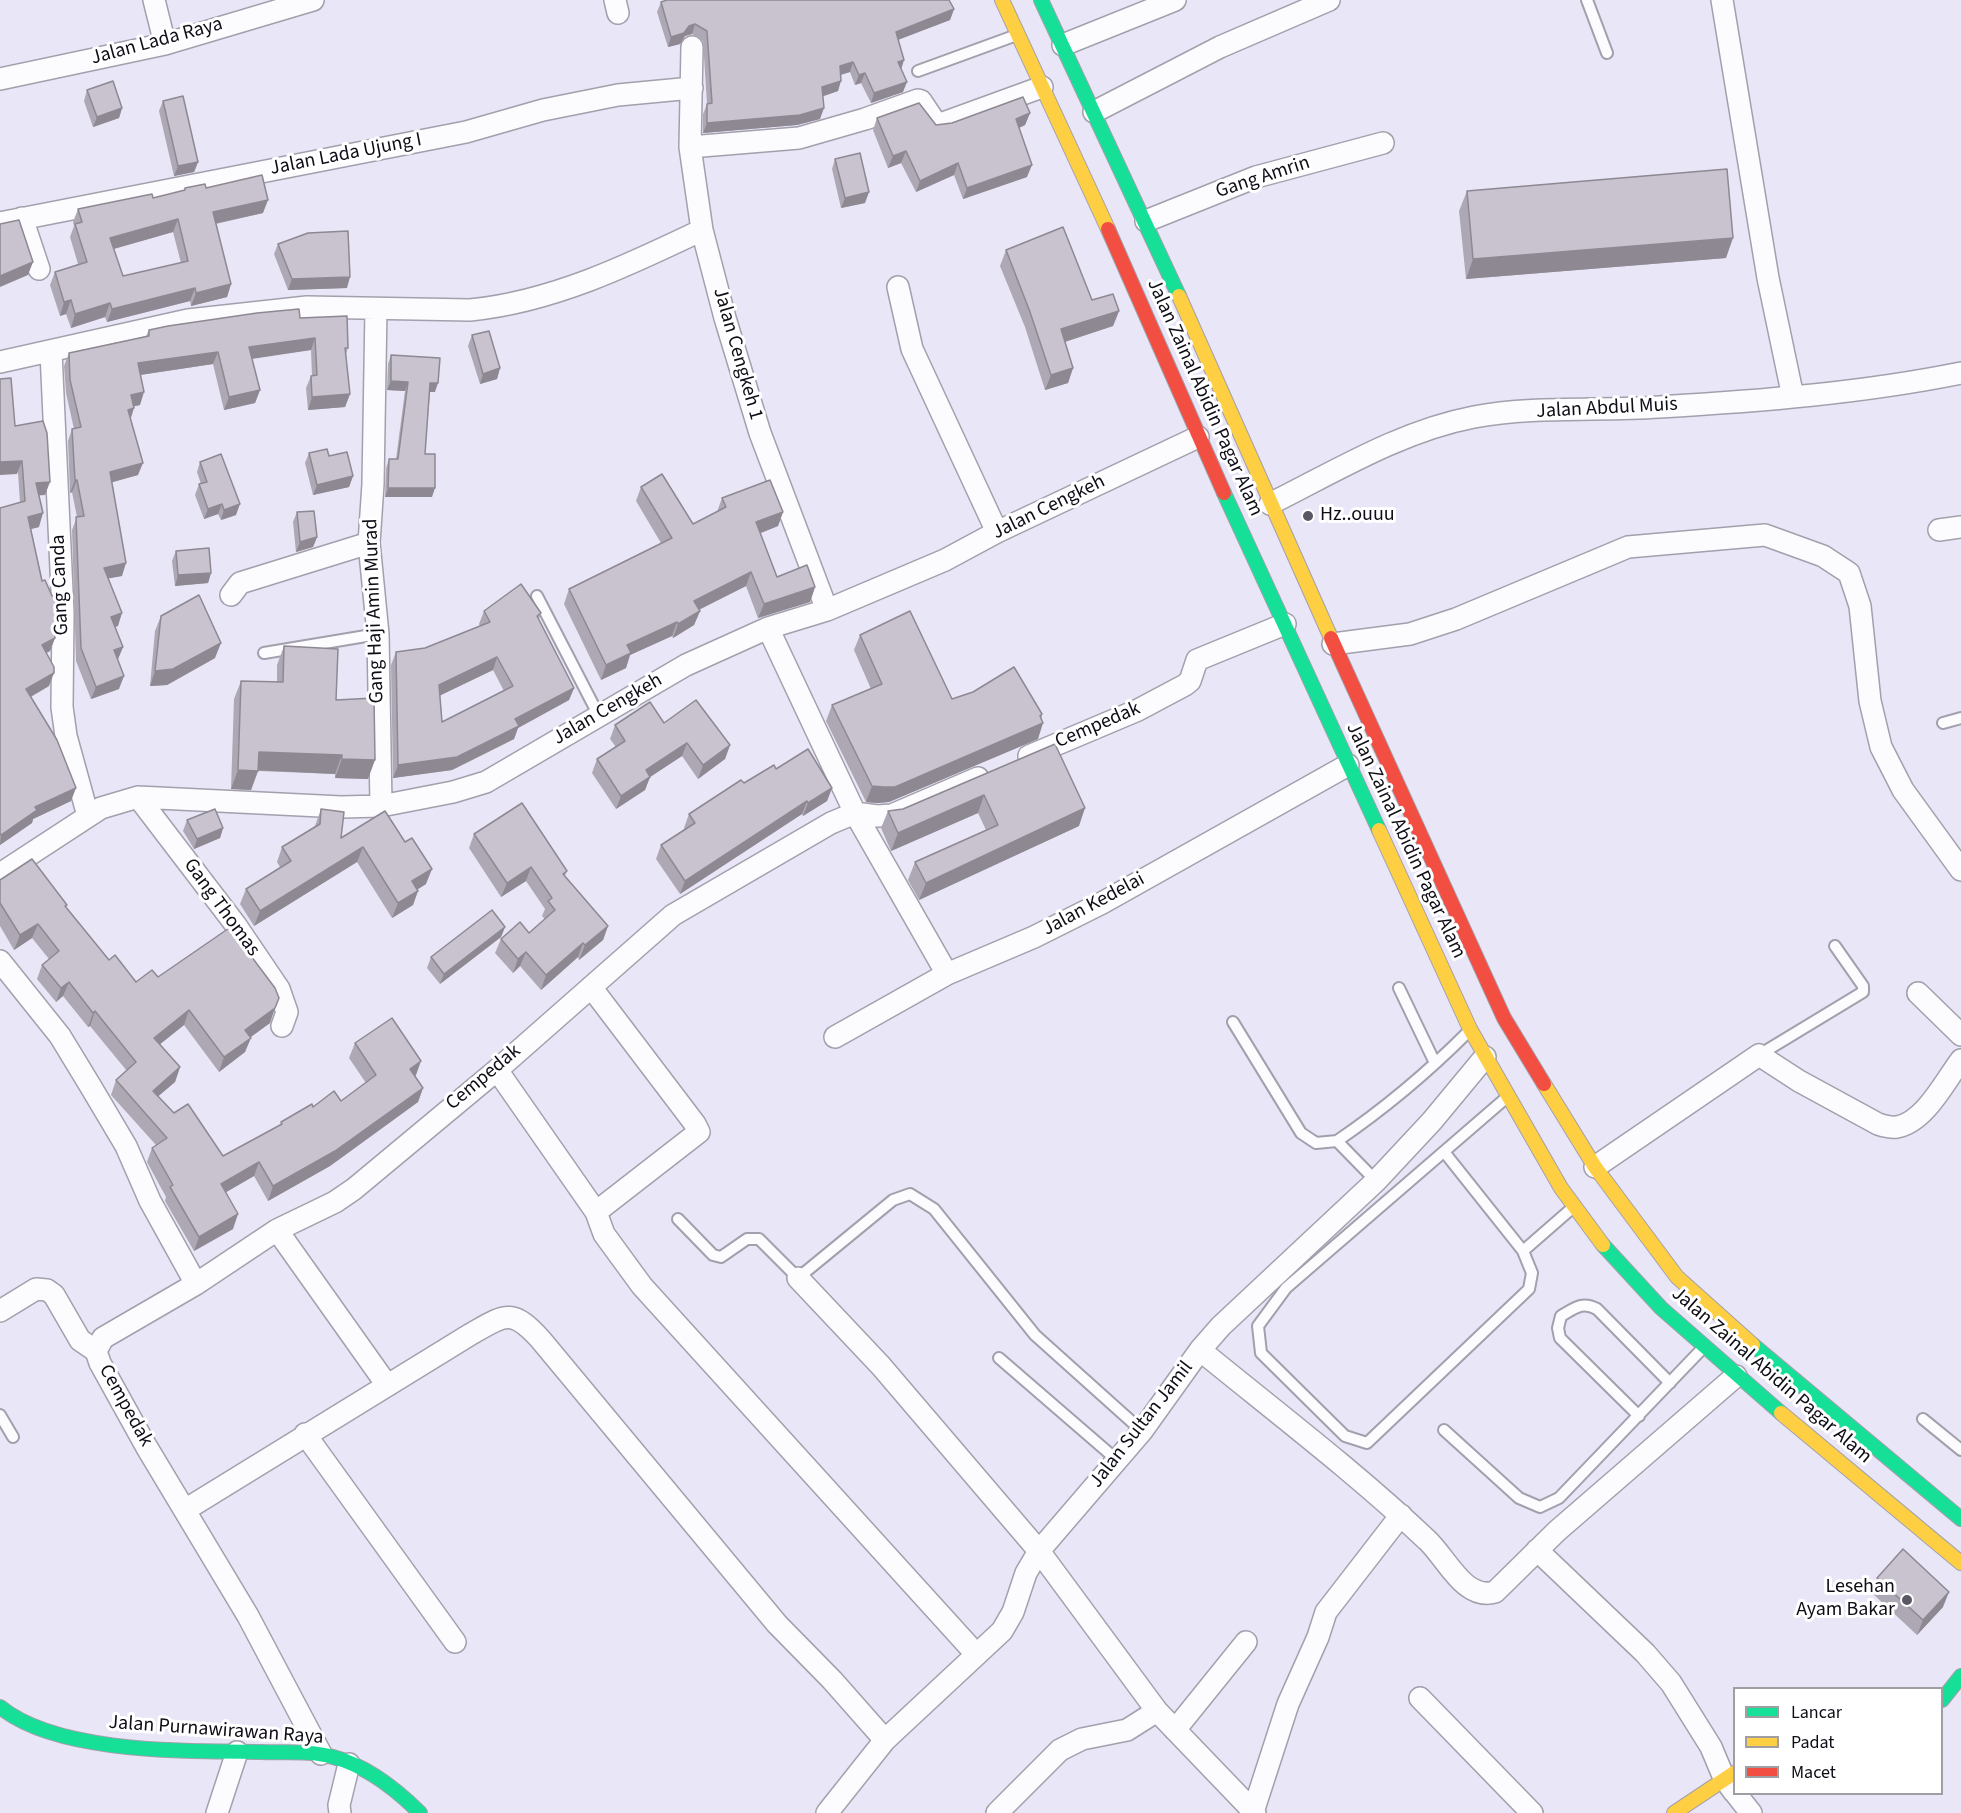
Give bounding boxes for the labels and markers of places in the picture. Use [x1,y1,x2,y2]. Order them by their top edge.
place label: Hz..ouuu [1320,504,1395,528]
marker: Hz..ouuu [1301,509,1315,523]
place label: Lesehan Ayam Bakar [1796,1576,1895,1623]
marker: Lesehan Ayam Bakar [1900,1593,1914,1607]

